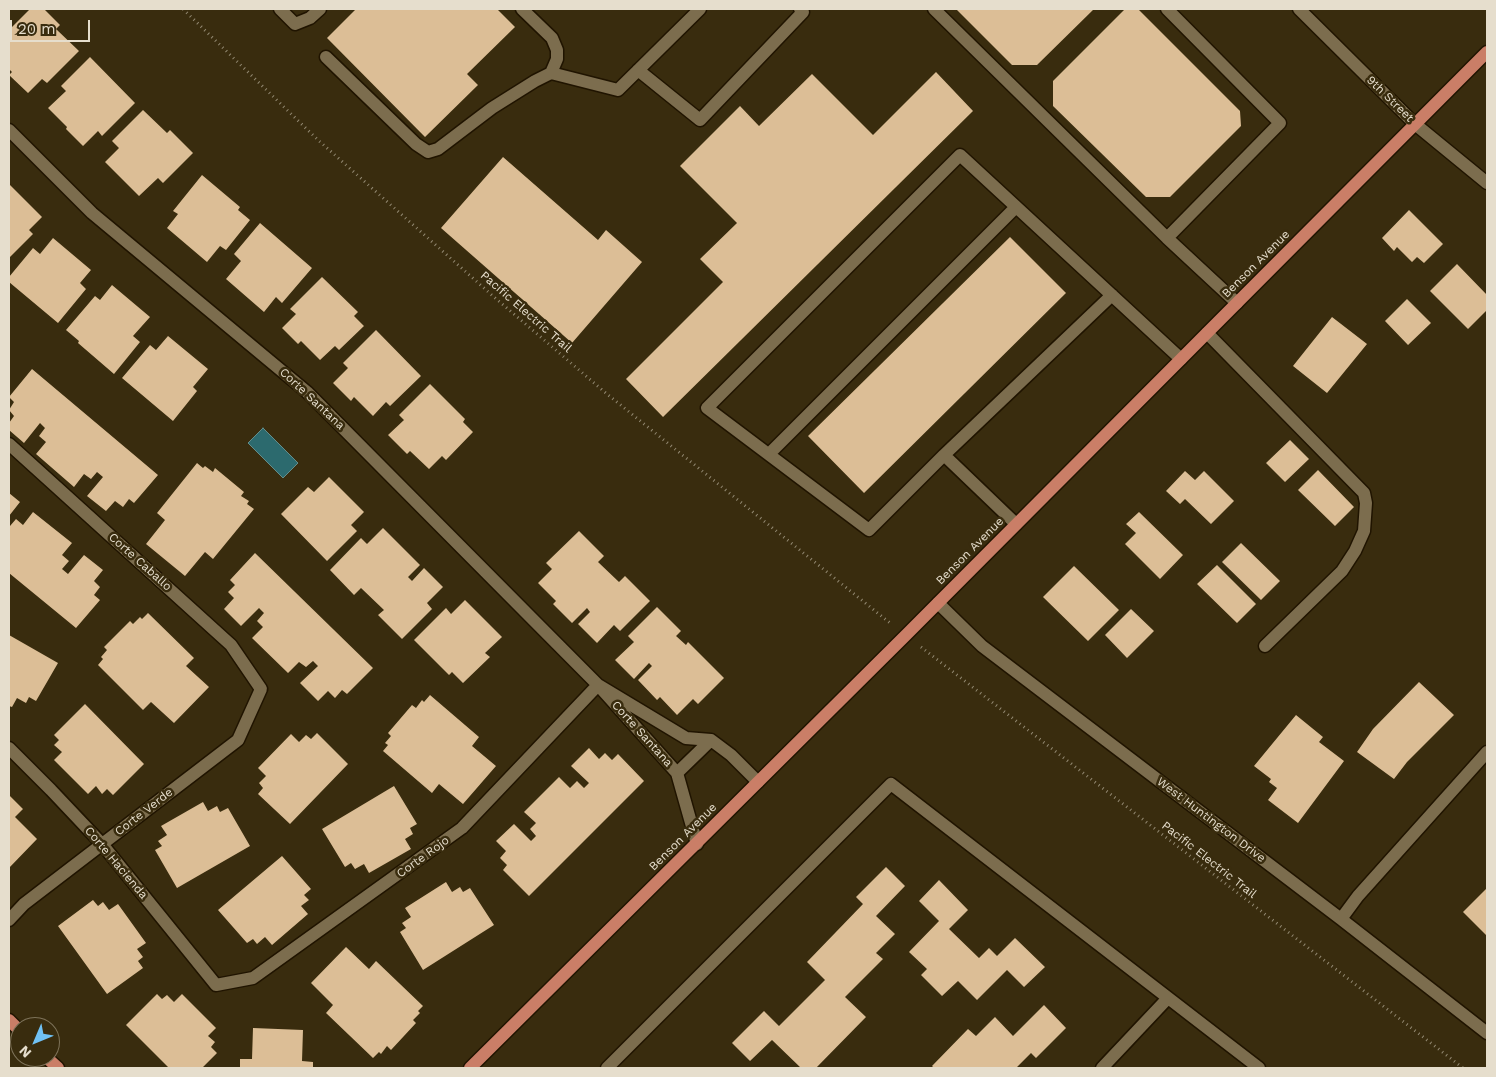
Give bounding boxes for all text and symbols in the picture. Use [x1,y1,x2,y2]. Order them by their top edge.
scale bar [12,10,92,42]
text: 20 m [18,20,56,38]
street label: 9th Street [1363,73,1417,125]
street label: Benson Avenue [1219,227,1293,301]
street label: Pacific Electric Trail [477,268,575,356]
street label: Corte Santana [276,365,348,433]
street label: Benson Avenue [933,514,1007,588]
street label: Corte Caballo [105,530,175,594]
street label: Corte Santana [609,698,675,770]
street label: West Huntington Drive [1154,774,1268,866]
street label: Corte Verde [112,785,176,839]
street label: Benson Avenue [646,800,720,874]
street label: Pacific Electric Trail [1159,818,1259,902]
street label: Corte Hacienda [82,824,150,902]
street label: Corte Rojo [394,833,452,881]
north arrow [10,1017,60,1067]
text: N [16,1043,34,1061]

